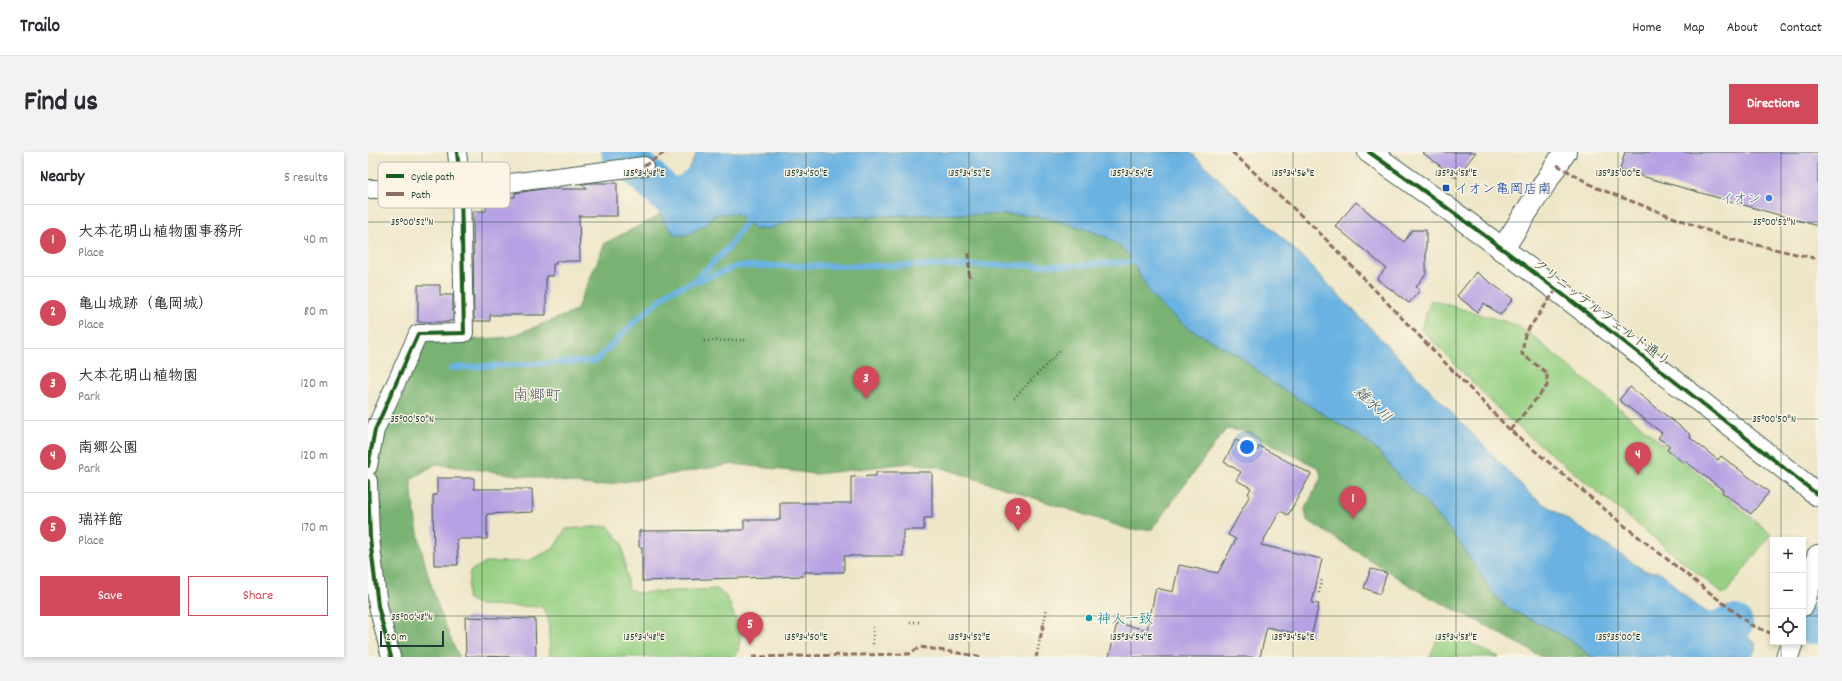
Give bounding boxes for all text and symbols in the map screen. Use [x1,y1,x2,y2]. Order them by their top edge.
text: Trailo [20,14,60,41]
text: Home [1632,18,1661,38]
text: Map [1683,18,1705,38]
text: About [1727,18,1758,38]
text: Contact [1780,18,1822,38]
text: Find us [24,84,98,124]
button: Directions [1729,84,1818,124]
legend [378,162,510,208]
text: Nearby [40,166,84,190]
text: 135°34'48"E [623,167,665,181]
text: 135°34'50"E [784,167,828,181]
text: 135°34'52"E [948,167,991,181]
text: 135°34'54"E [1110,167,1152,181]
text: 135°34'56"E [1272,167,1315,181]
text: 135°34'58"E [1435,167,1477,181]
text: 135°35'00"E [1596,167,1641,181]
text: 5 results [284,169,328,188]
text: Cycle path [411,170,455,186]
place label: イオン亀岡店南 [1454,180,1551,200]
marker: イオン亀岡店南 [1441,183,1451,193]
text: Path [411,188,430,204]
place label: イオン [1720,190,1761,210]
marker: イオン [1764,193,1774,203]
text: 35°00'52"N [391,216,433,230]
text: 35°00'52"N [1753,216,1795,230]
text: 大本花明山植物園事務所 [78,222,243,244]
text: 1 [52,231,54,250]
text: 40 m [304,231,328,250]
text: Place [78,244,104,263]
street label: クリニッテルフェルド通り [1528,255,1674,372]
text: 亀山城跡（亀岡城） [78,294,213,316]
text: 2 [50,303,56,322]
text: 80 m [304,303,328,322]
text: Place [78,316,104,335]
text: 大本花明山植物園 [78,366,198,388]
pin: 3 [853,366,879,399]
text: 3 [50,375,56,394]
text: 120 m [300,375,328,394]
water label: 雑水川 [1348,382,1396,429]
district label: 南郷町 [513,385,561,408]
text: Park [78,388,100,407]
text: 35°00'50"N [390,413,434,427]
text: 35°00'50"N [1752,413,1796,427]
your location [1237,437,1257,457]
text: 南郷公園 [78,438,138,460]
pin: 4 [1625,442,1651,475]
text: 4 [50,447,56,466]
text: 120 m [300,447,328,466]
text: Park [78,460,100,479]
pin: 1 [1340,486,1366,519]
pin: 2 [1005,498,1031,531]
text: 瑞祥館 [78,510,123,532]
text: 5 [50,519,56,538]
text: 170 m [301,519,328,538]
text: Place [78,532,104,551]
map controls [1770,537,1806,645]
button: + [1770,537,1806,573]
button: − [1770,573,1806,609]
button: Save [40,576,180,616]
button: Share [188,576,328,616]
button: locate [1770,609,1806,645]
place label: 神人一致 [1097,610,1153,630]
text: 35°00'48"N [391,611,433,625]
pin: 5 [737,612,763,645]
marker: 神人一致 [1084,613,1094,623]
scale bar [380,629,444,648]
text: 20 m [386,630,407,646]
text: 135°34'48"E [623,631,665,645]
text: 135°34'50"E [784,631,828,645]
text: 135°34'52"E [948,631,991,645]
text: 135°34'54"E [1110,631,1152,645]
text: 135°34'56"E [1272,631,1315,645]
text: 135°34'58"E [1435,631,1477,645]
text: 135°35'00"E [1596,631,1641,645]

